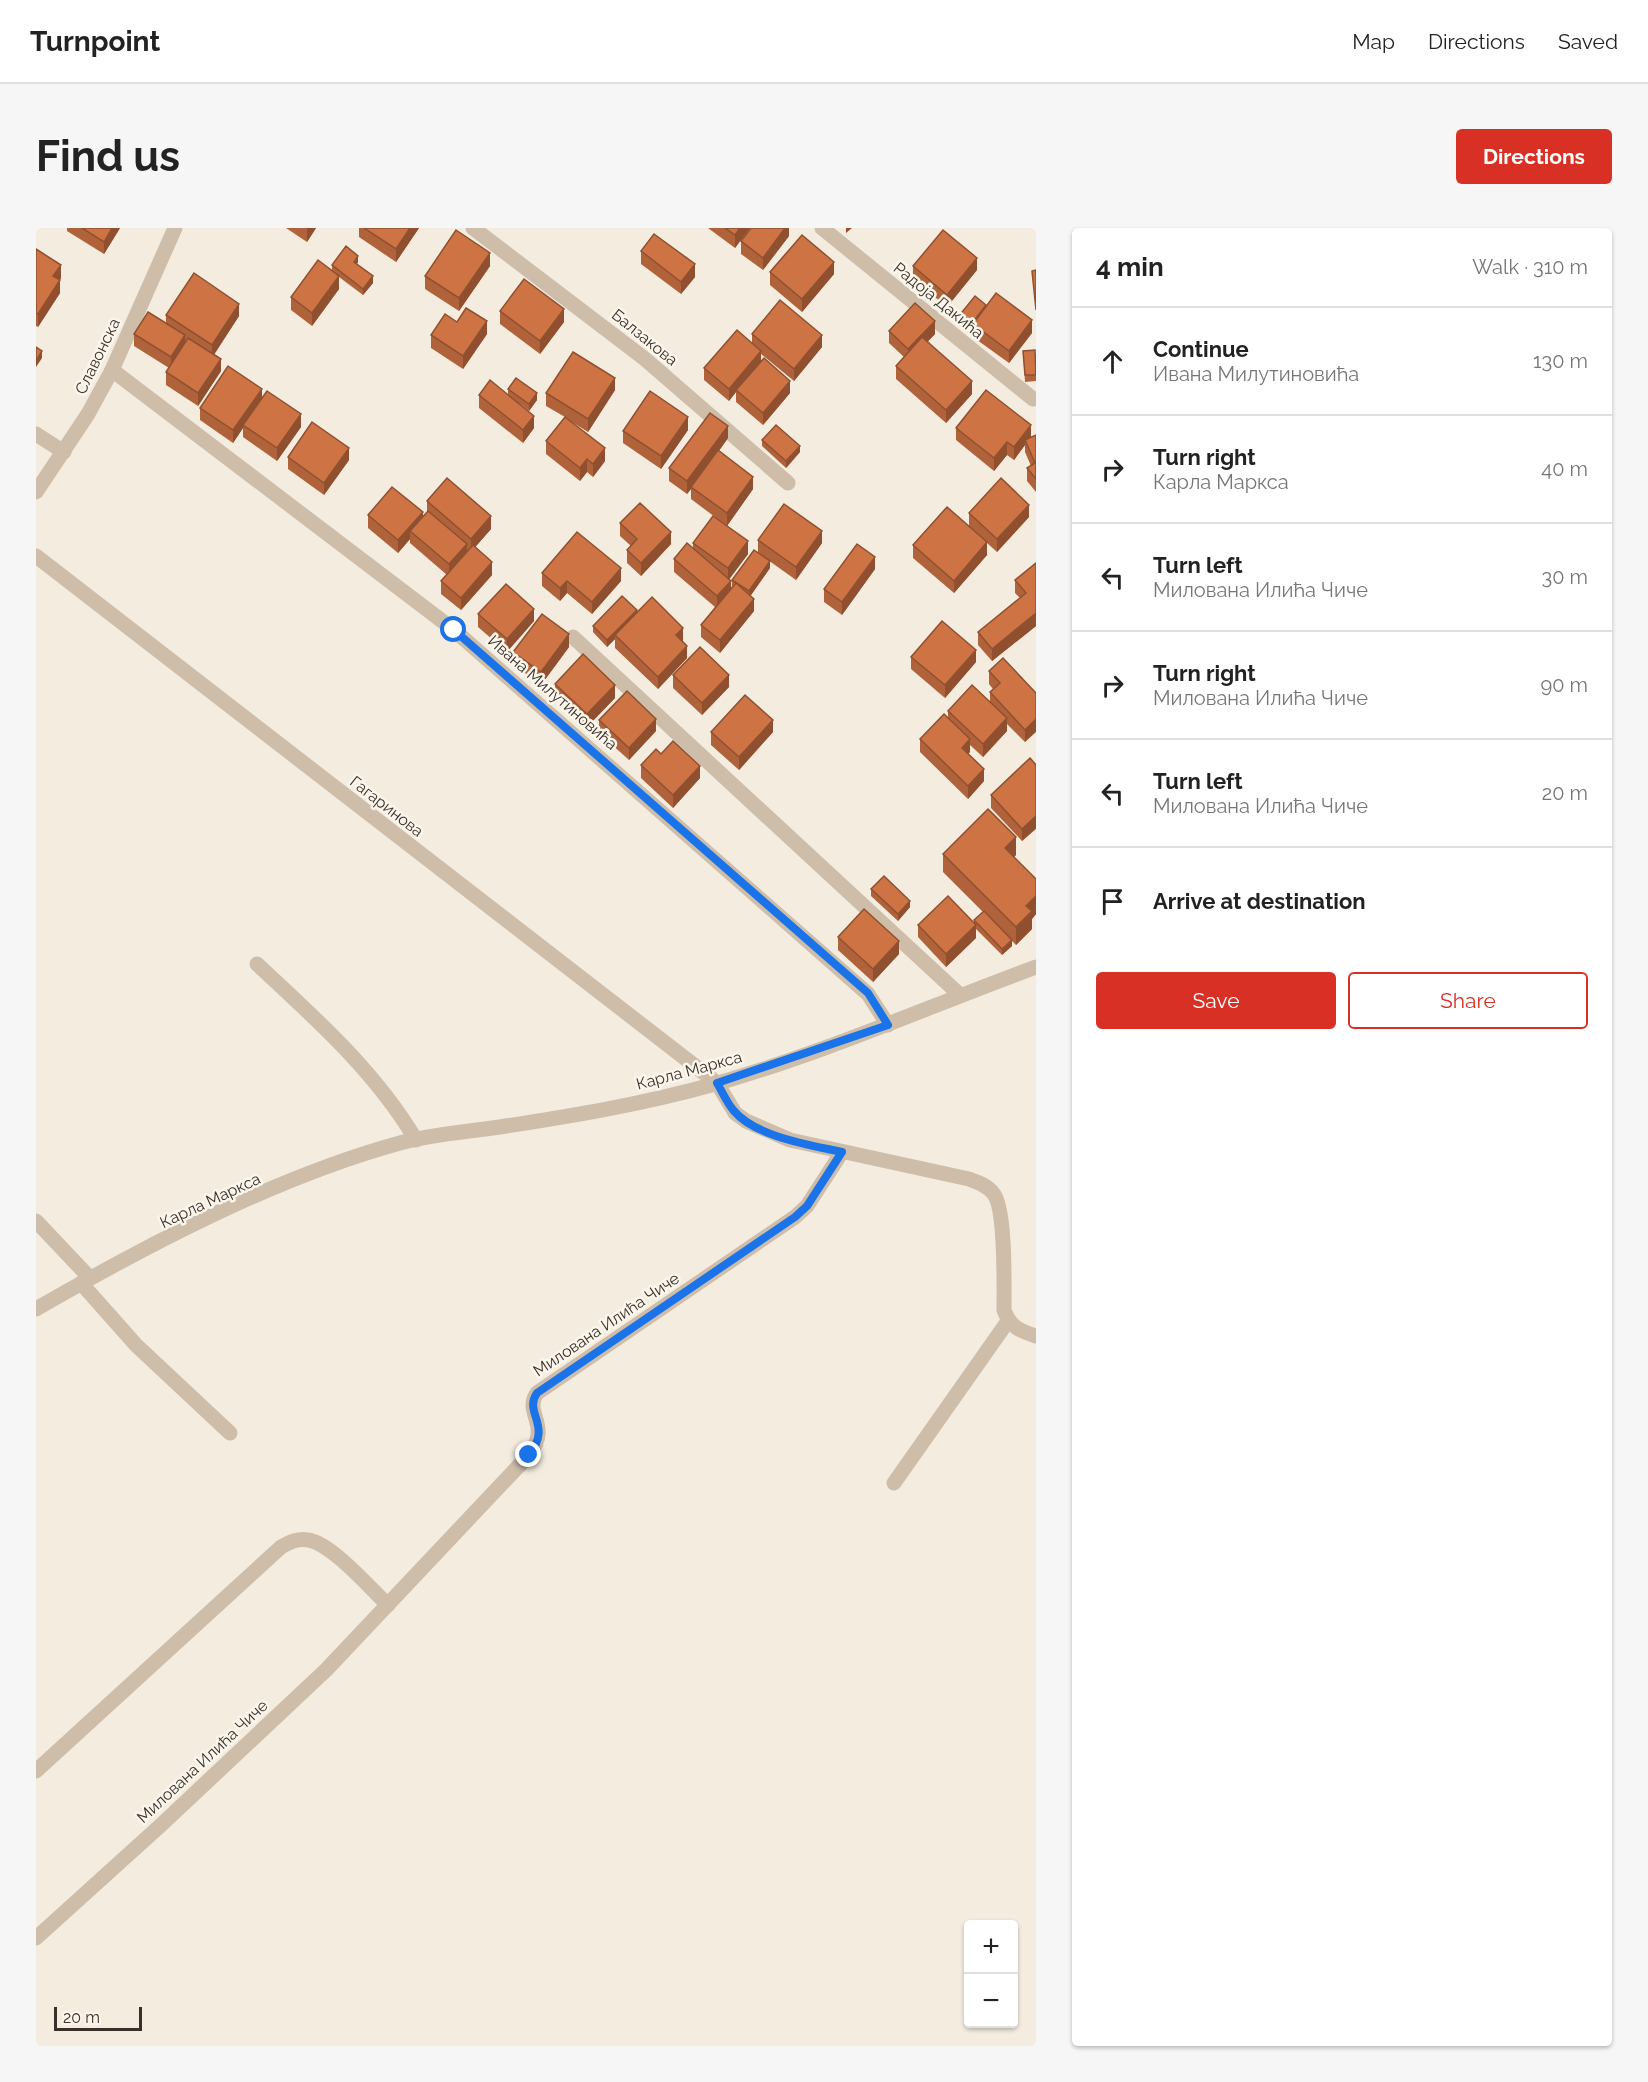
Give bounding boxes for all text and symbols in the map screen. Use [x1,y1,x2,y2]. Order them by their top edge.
text: Turnpoint [30,25,160,58]
text: Map [1352,29,1395,54]
text: Directions [1428,29,1525,54]
text: Saved [1558,29,1618,54]
button: Directions [1456,129,1612,184]
text: Find us [36,132,180,181]
text: 4 min [1096,252,1164,282]
text: Walk · 310 m [1472,255,1588,279]
street label: Радоја Дакића [890,258,988,343]
street label: Балзакова [608,305,681,370]
street label: Славонска [71,315,124,397]
text: Continue [1153,336,1249,362]
icon: ahead [1096,345,1129,378]
text: 130 m [1533,349,1588,373]
text: Ивана Милутиновића [1153,362,1359,386]
text: Turn right [1153,444,1256,470]
icon: right [1096,453,1129,486]
text: 40 m [1541,457,1588,481]
text: Карла Маркса [1153,470,1289,494]
text: Turn left [1153,552,1243,578]
icon: left [1096,561,1129,594]
text: 30 m [1542,565,1588,589]
text: Милована Илића Чиче [1153,578,1368,602]
route start [440,616,466,642]
street label: Ивана Милутиновића [484,631,621,754]
text: Turn right [1153,660,1256,686]
icon: right [1096,669,1129,702]
text: 90 m [1541,673,1588,697]
text: Милована Илића Чиче [1153,686,1368,710]
text: Turn left [1153,768,1243,794]
street label: Гагаринова [346,772,427,841]
icon: left [1096,777,1129,810]
text: 20 m [1542,781,1588,805]
text: Милована Илића Чиче [1153,794,1368,818]
icon: arrive [1096,885,1129,918]
text: Arrive at destination [1153,888,1366,914]
button: Save [1096,972,1336,1029]
button: Share [1348,972,1588,1029]
street label: Карла Маркса [634,1047,744,1094]
street label: Карла Маркса [157,1169,263,1232]
street label: Милована Илића Чиче [530,1268,683,1380]
route end [515,1441,541,1467]
street label: Милована Илића Чиче [133,1696,272,1827]
map controls [964,1920,1018,2028]
button: + [964,1920,1018,1974]
button: − [964,1974,1018,2028]
scale bar [54,2004,142,2032]
text: 20 m [63,2008,100,2027]

